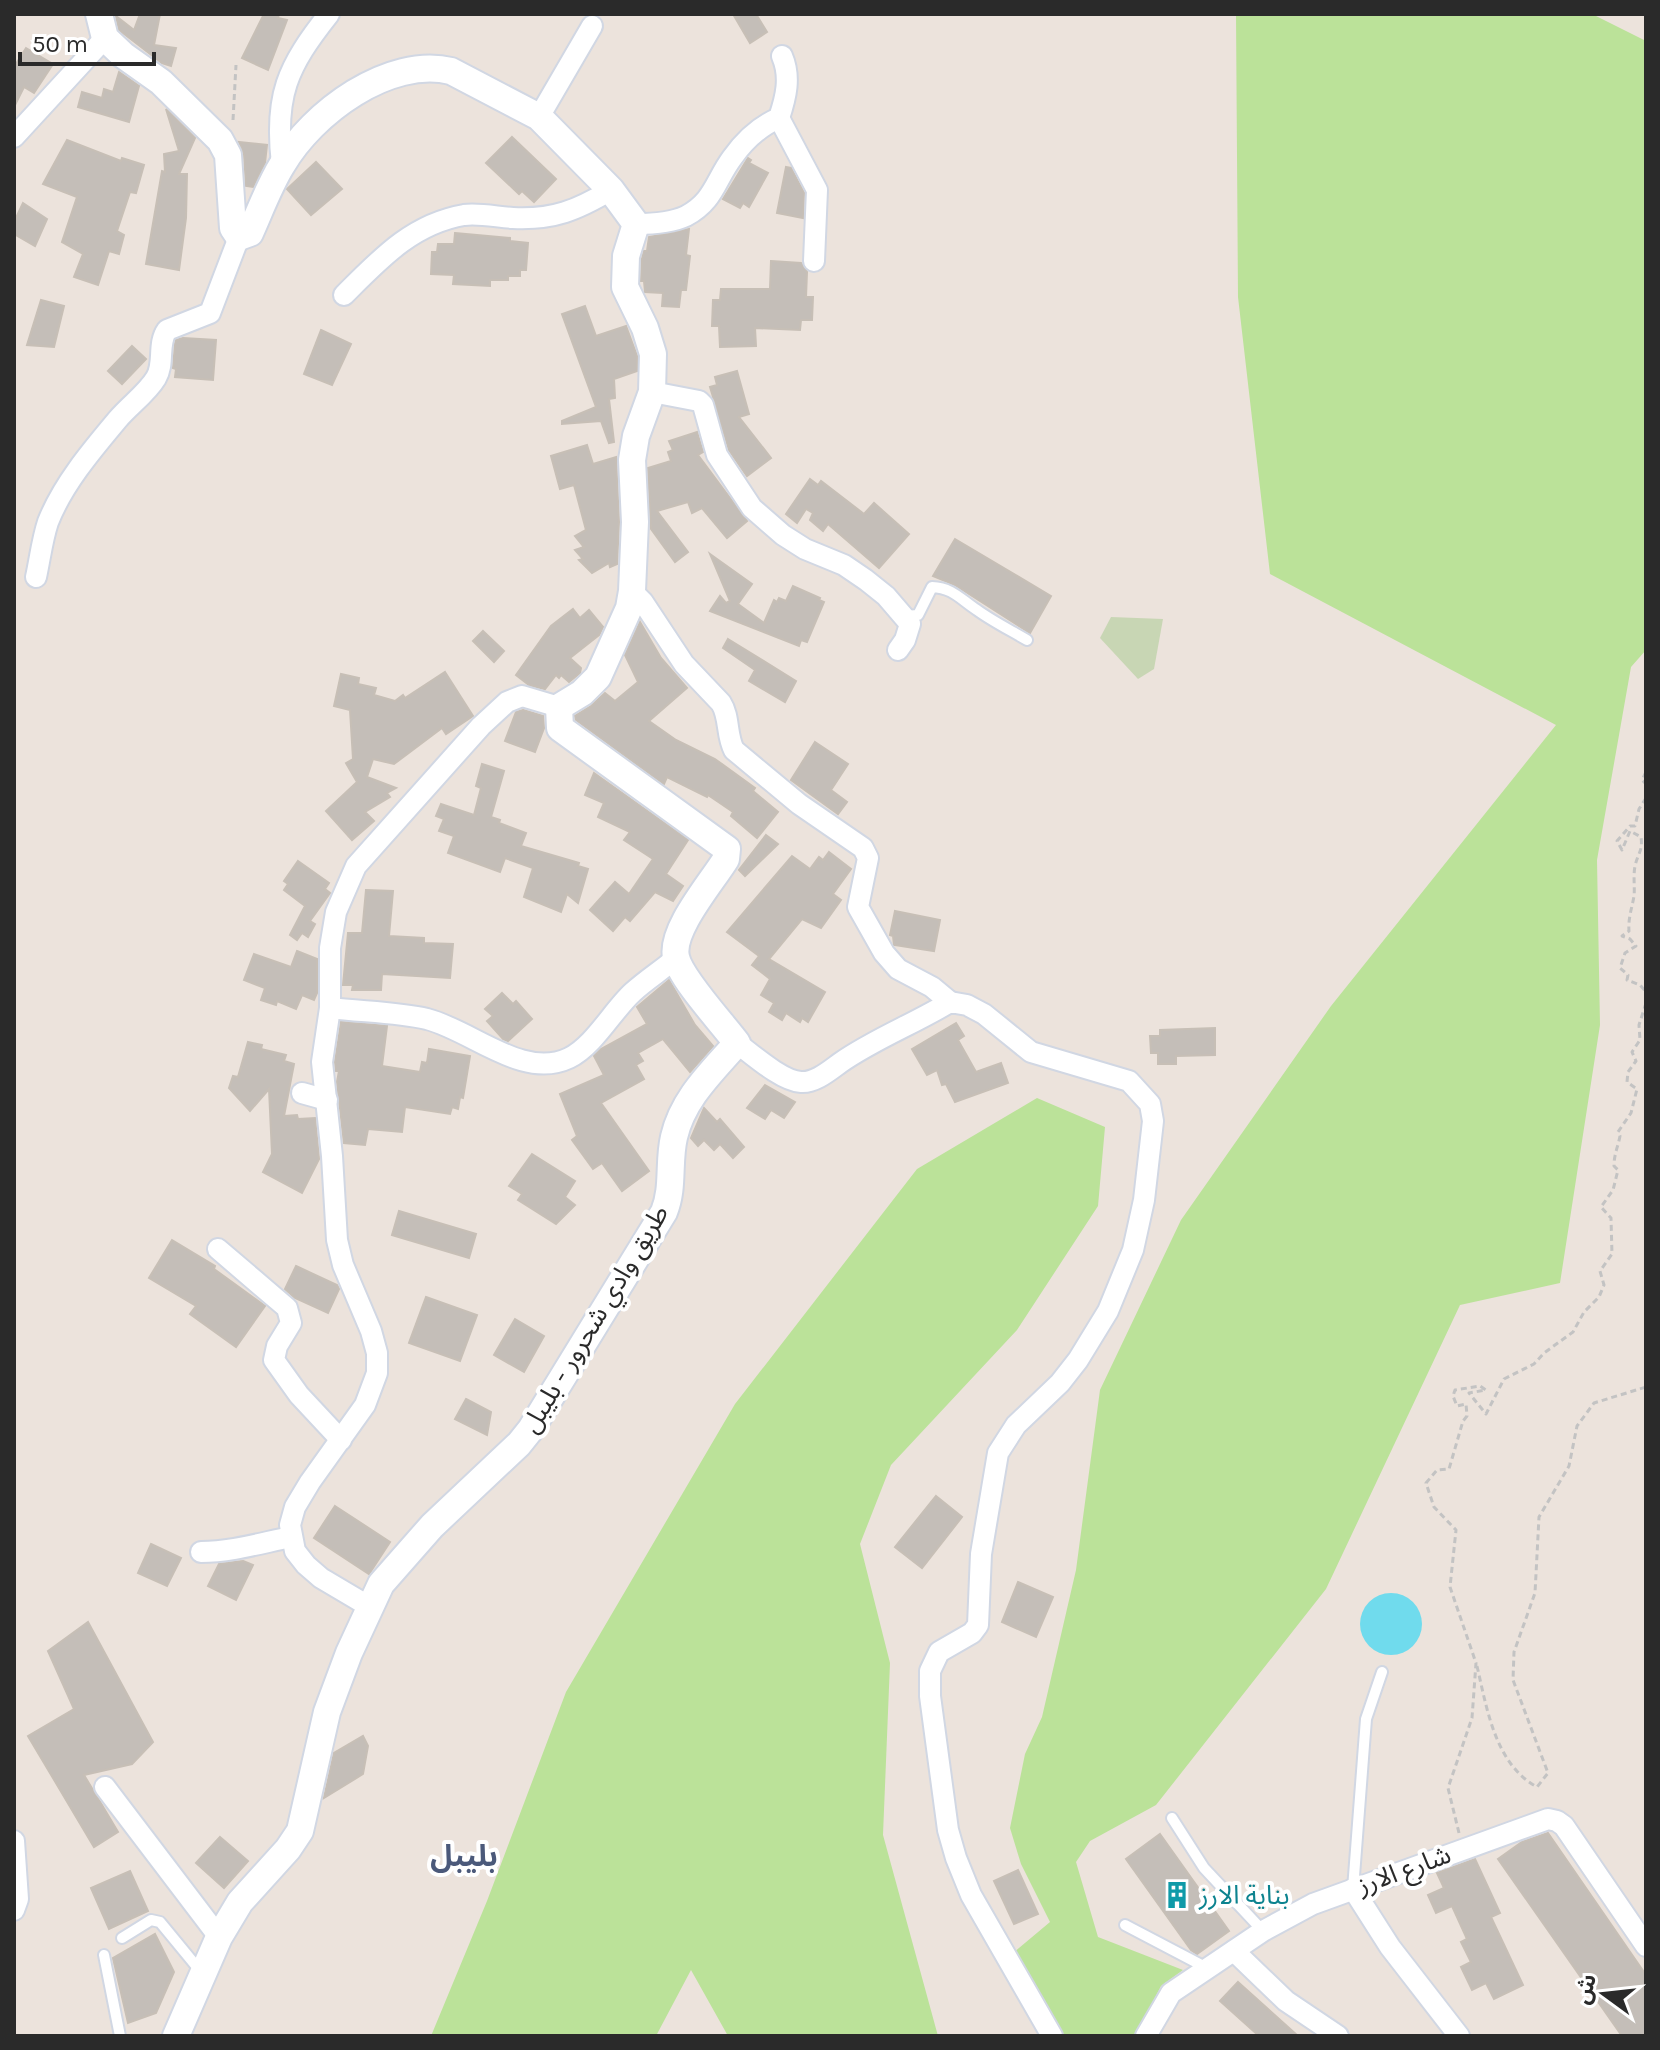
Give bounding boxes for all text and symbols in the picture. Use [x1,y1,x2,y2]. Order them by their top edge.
scale bar [20,16,154,66]
text: 50 m [32,30,88,58]
street label: طريق وادي شحرور - بليبل [515,1199,679,1441]
district label: بليبل [430,1838,498,1874]
street label: شارع الارز [1352,1839,1456,1904]
building icon: بناية الارز [1162,1880,1192,1910]
place label: بناية الارز [1198,1880,1289,1911]
north arrow [1564,1954,1644,2034]
text: ش [1569,1971,1602,2007]

